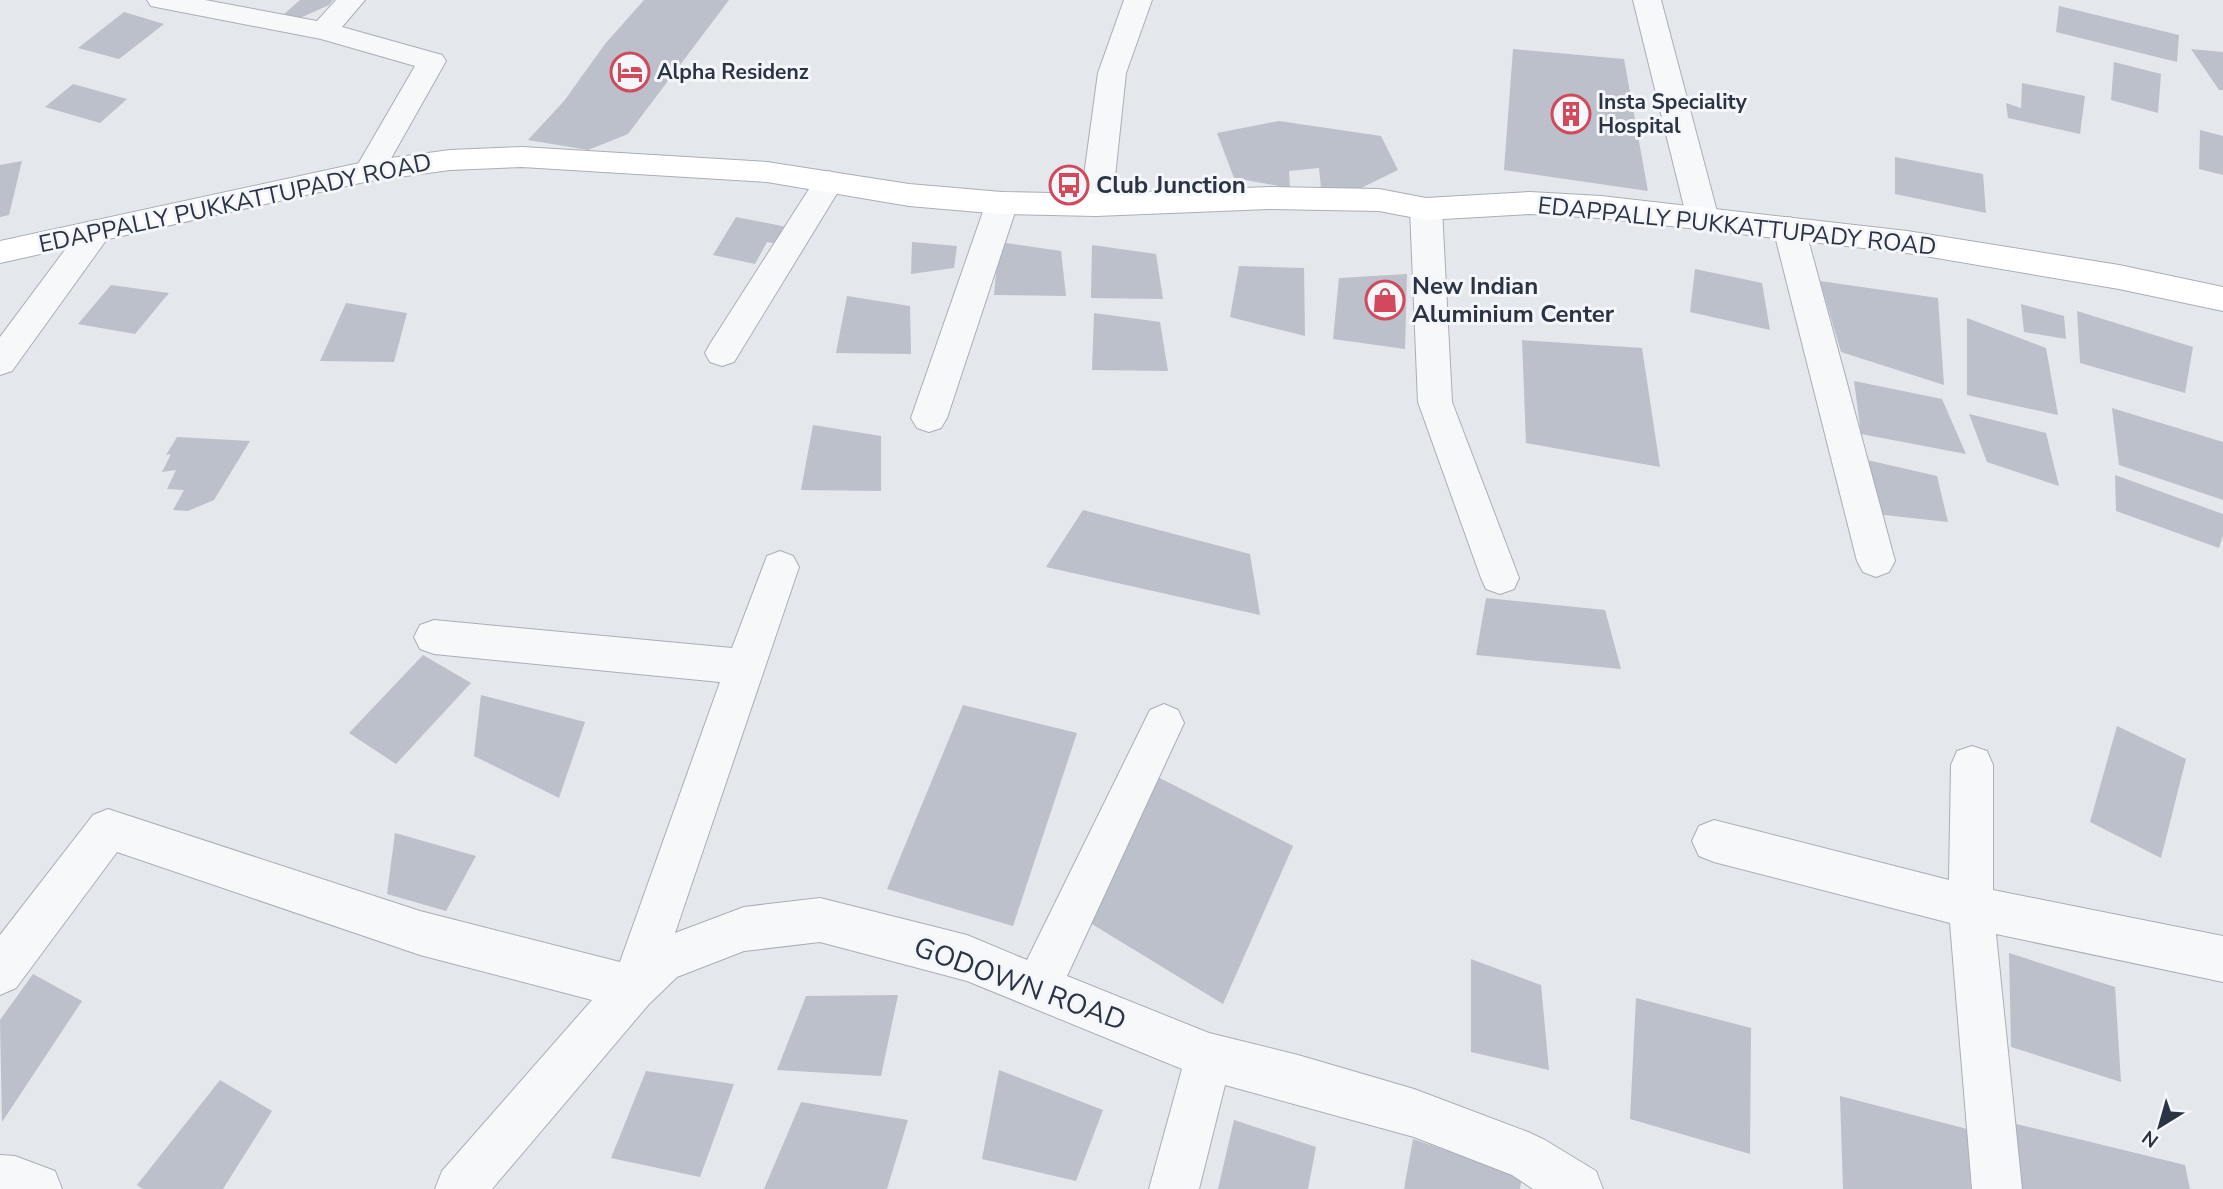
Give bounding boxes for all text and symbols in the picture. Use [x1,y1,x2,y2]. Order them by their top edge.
hotel icon: Alpha Residenz [609,51,651,93]
place label: Alpha Residenz [657,58,809,86]
place label: Insta Speciality Hospital [1598,88,1748,140]
building icon: Insta Speciality Hospital [1550,93,1592,135]
street label: EDAPPALLY PUKKATTUPADY ROAD [36,146,434,260]
bus stop icon: Club Junction [1048,164,1090,206]
place label: Club Junction [1096,169,1246,201]
street label: EDAPPALLY PUKKATTUPADY ROAD [1536,189,1938,263]
place label: New Indian Aluminium Center [1412,270,1615,330]
shop icon: New Indian Aluminium Center [1364,279,1406,321]
street label: GODOWN ROAD [909,928,1131,1040]
north arrow [2125,1091,2195,1161]
text: N [2137,1124,2164,1153]

